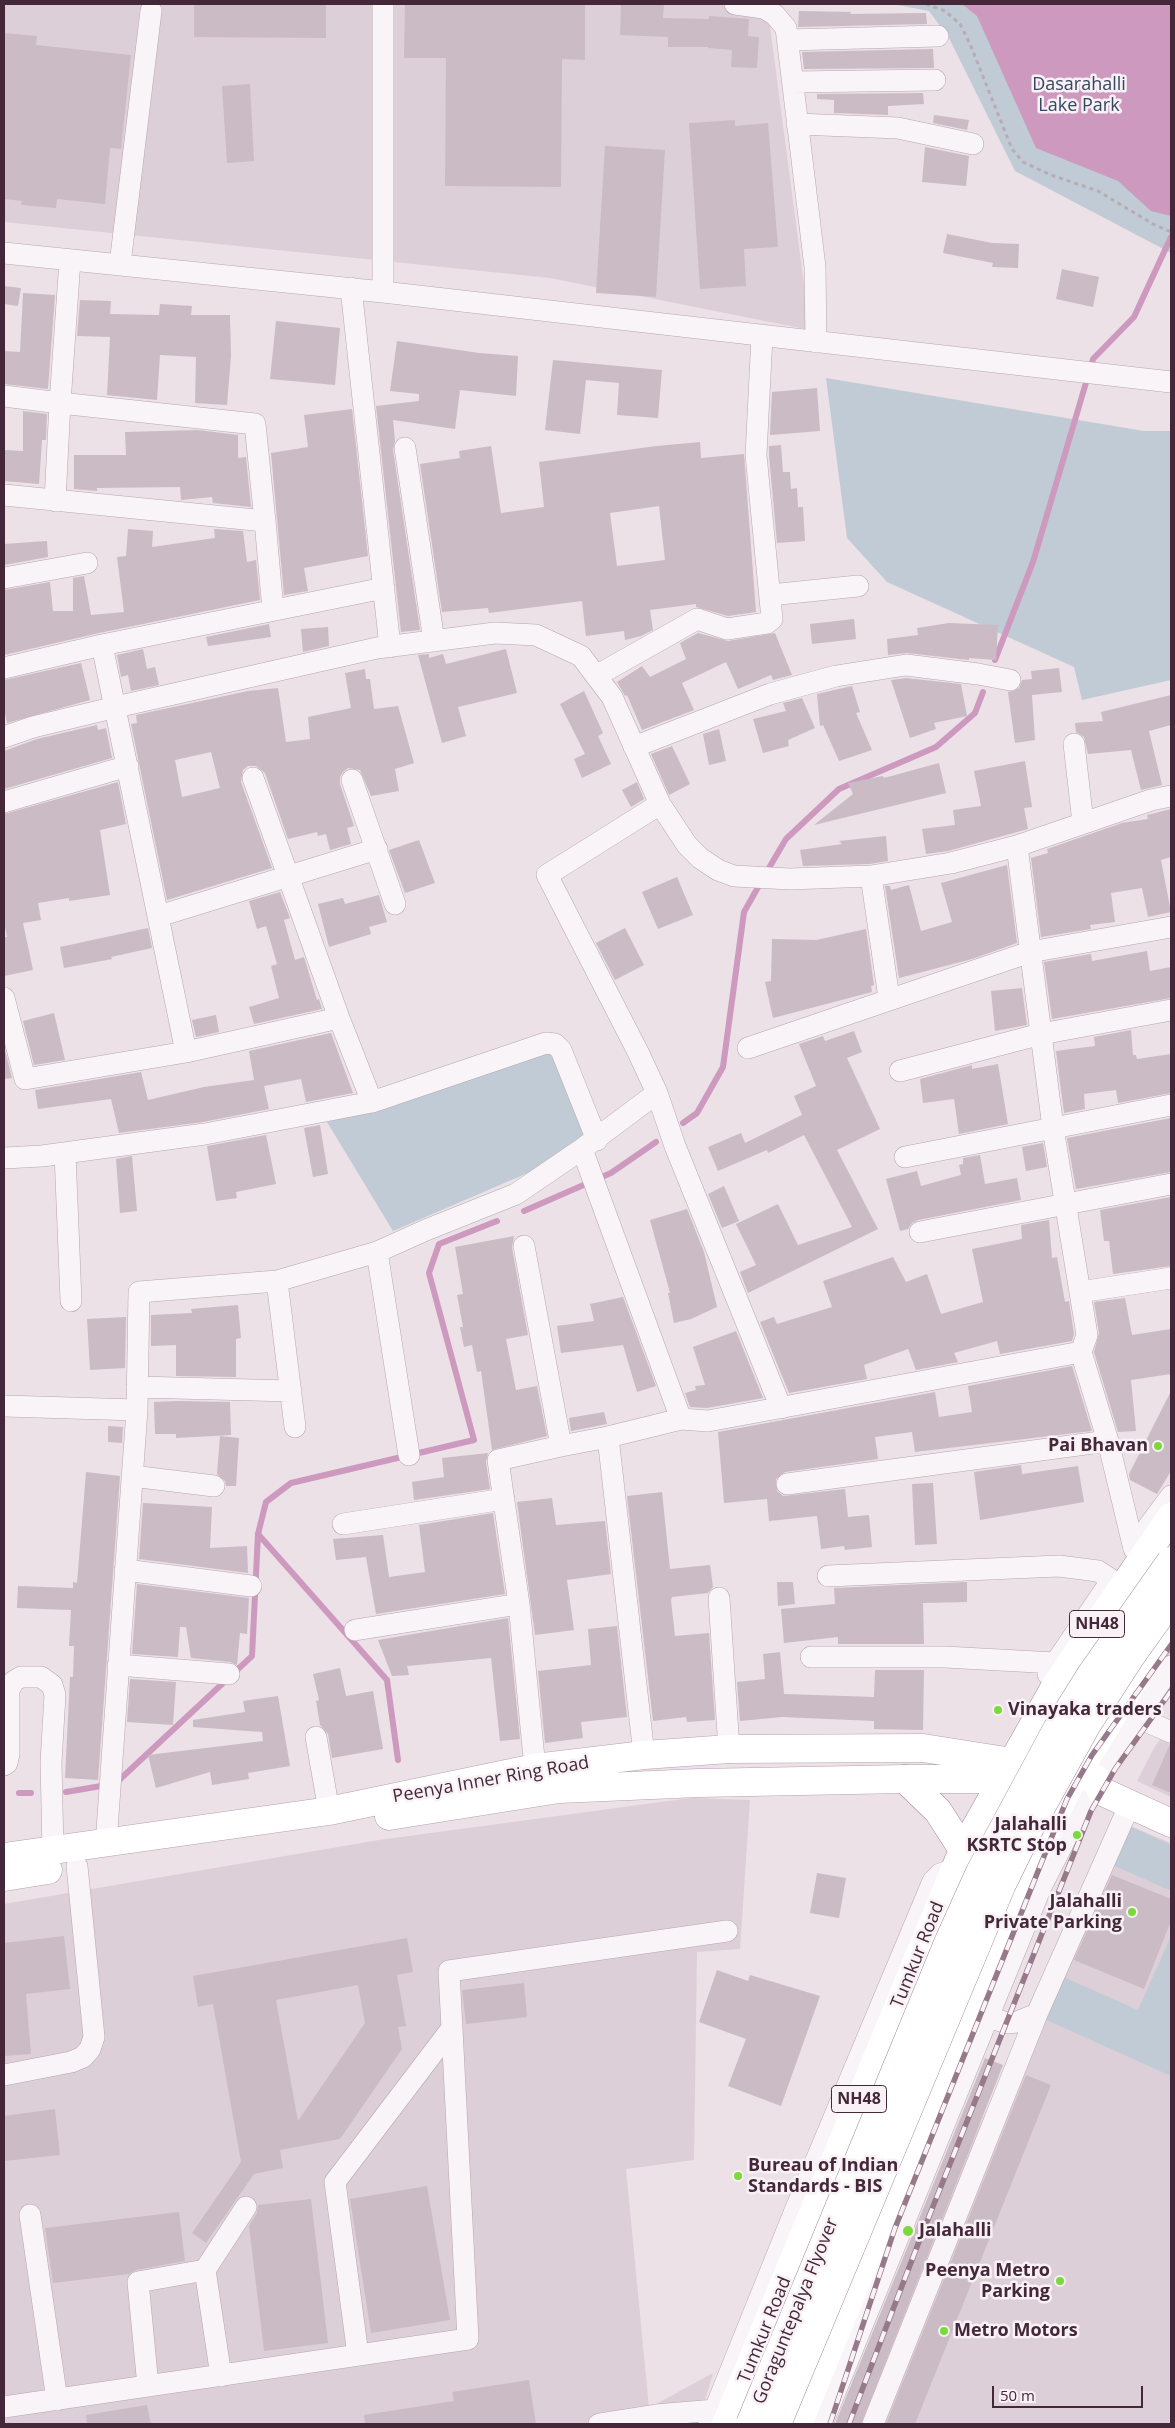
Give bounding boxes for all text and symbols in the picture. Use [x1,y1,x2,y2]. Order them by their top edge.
park label: Dasarahalli Lake Park [1032,74,1126,116]
place label: Pai Bhavan [1048,1435,1148,1457]
marker: Pai Bhavan [1152,1440,1164,1452]
road number: NH48 [1070,1610,1124,1638]
place label: Vinayaka traders [1008,1699,1162,1721]
marker: Vinayaka traders [992,1704,1004,1716]
street label: Peenya Inner Ring Road [391,1752,591,1808]
place label: Jalahalli KSRTC Stop [966,1814,1067,1856]
marker: Jalahalli KSRTC Stop [1071,1829,1083,1841]
place label: Jalahalli Private Parking [984,1891,1122,1934]
street label: Tumkur Road [887,1899,949,2011]
marker: Jalahalli Private Parking [1126,1906,1138,1918]
road number: NH48 [832,2086,886,2112]
place label: Bureau of Indian Standards - BIS [748,2155,898,2198]
marker: Bureau of Indian Standards - BIS [732,2170,744,2182]
street label: Goraguntepalya Flyover [749,2215,843,2407]
place label: Jalahalli [919,2220,991,2242]
marker: Jalahalli [901,2224,915,2238]
place label: Peenya Metro Parking [925,2260,1050,2302]
street label: Tumkur Road [734,2274,796,2386]
marker: Peenya Metro Parking [1054,2275,1066,2287]
place label: Metro Motors [954,2320,1078,2342]
marker: Metro Motors [938,2325,950,2337]
scale bar [995,2376,1146,2408]
text: 50 m [1000,2385,1035,2405]

